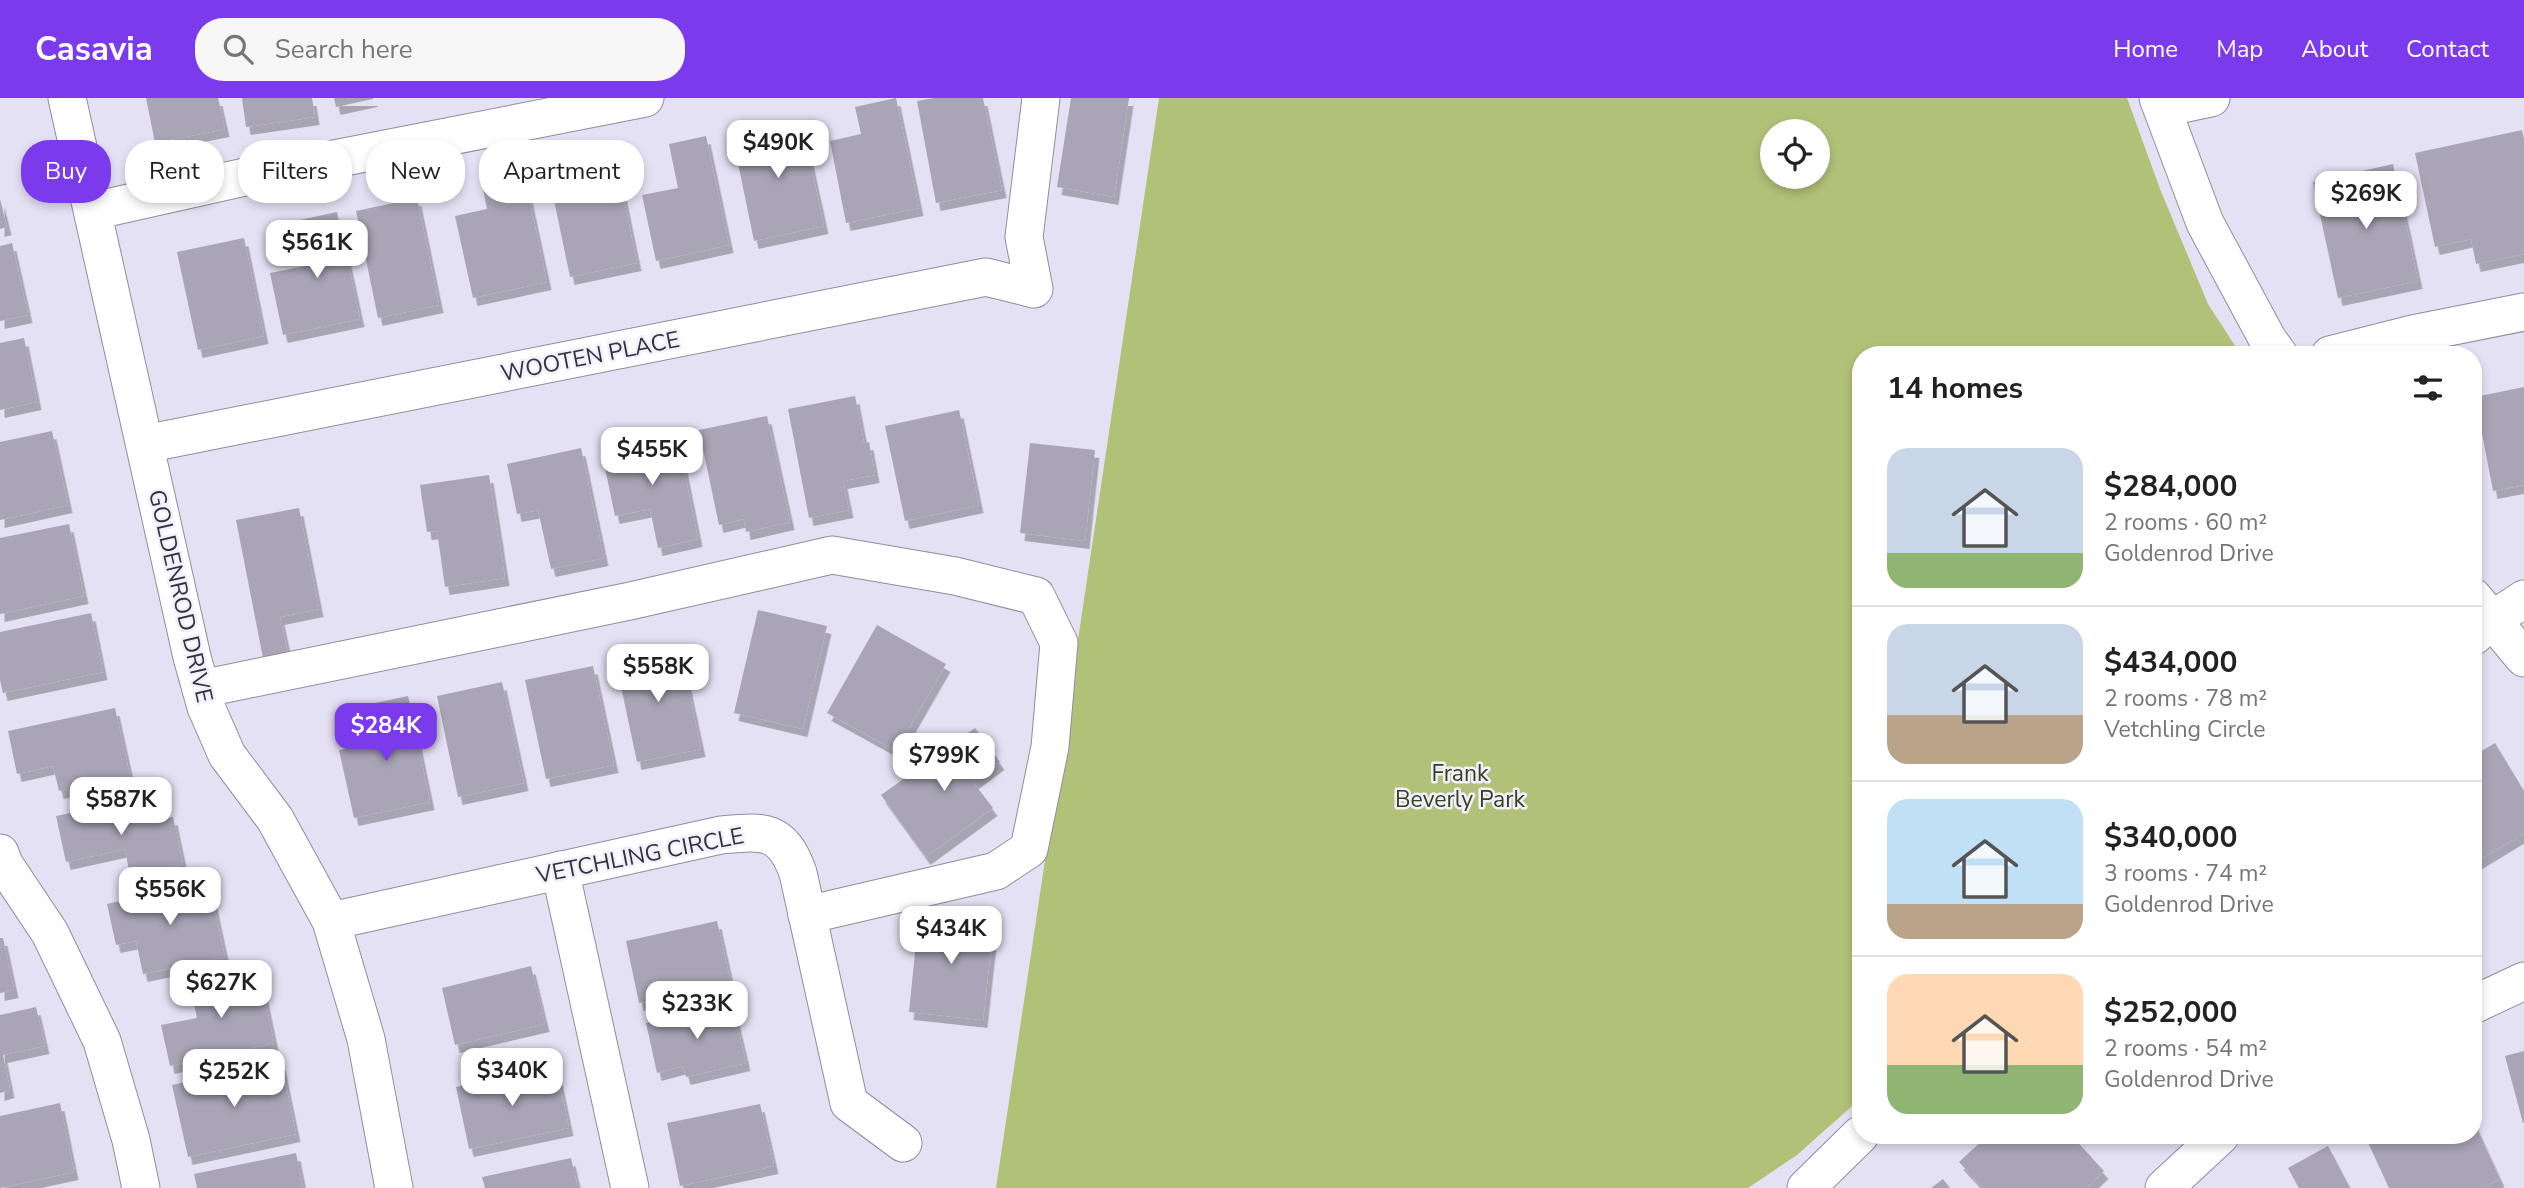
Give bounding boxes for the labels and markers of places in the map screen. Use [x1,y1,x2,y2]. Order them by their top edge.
pin: $490K [729,120,827,180]
pin: $269K [2317,172,2415,231]
pin: $561K [268,220,366,280]
pin: $455K [603,428,701,487]
pin: $558K [609,644,707,704]
pin: $284K [337,704,435,763]
pin: $799K [895,734,993,793]
pin: $587K [72,778,170,837]
pin: $556K [121,868,219,927]
pin: $434K [902,906,1000,966]
pin: $627K [172,960,270,1020]
pin: $233K [648,982,746,1041]
pin: $340K [463,1048,561,1108]
pin: $252K [185,1049,283,1109]

